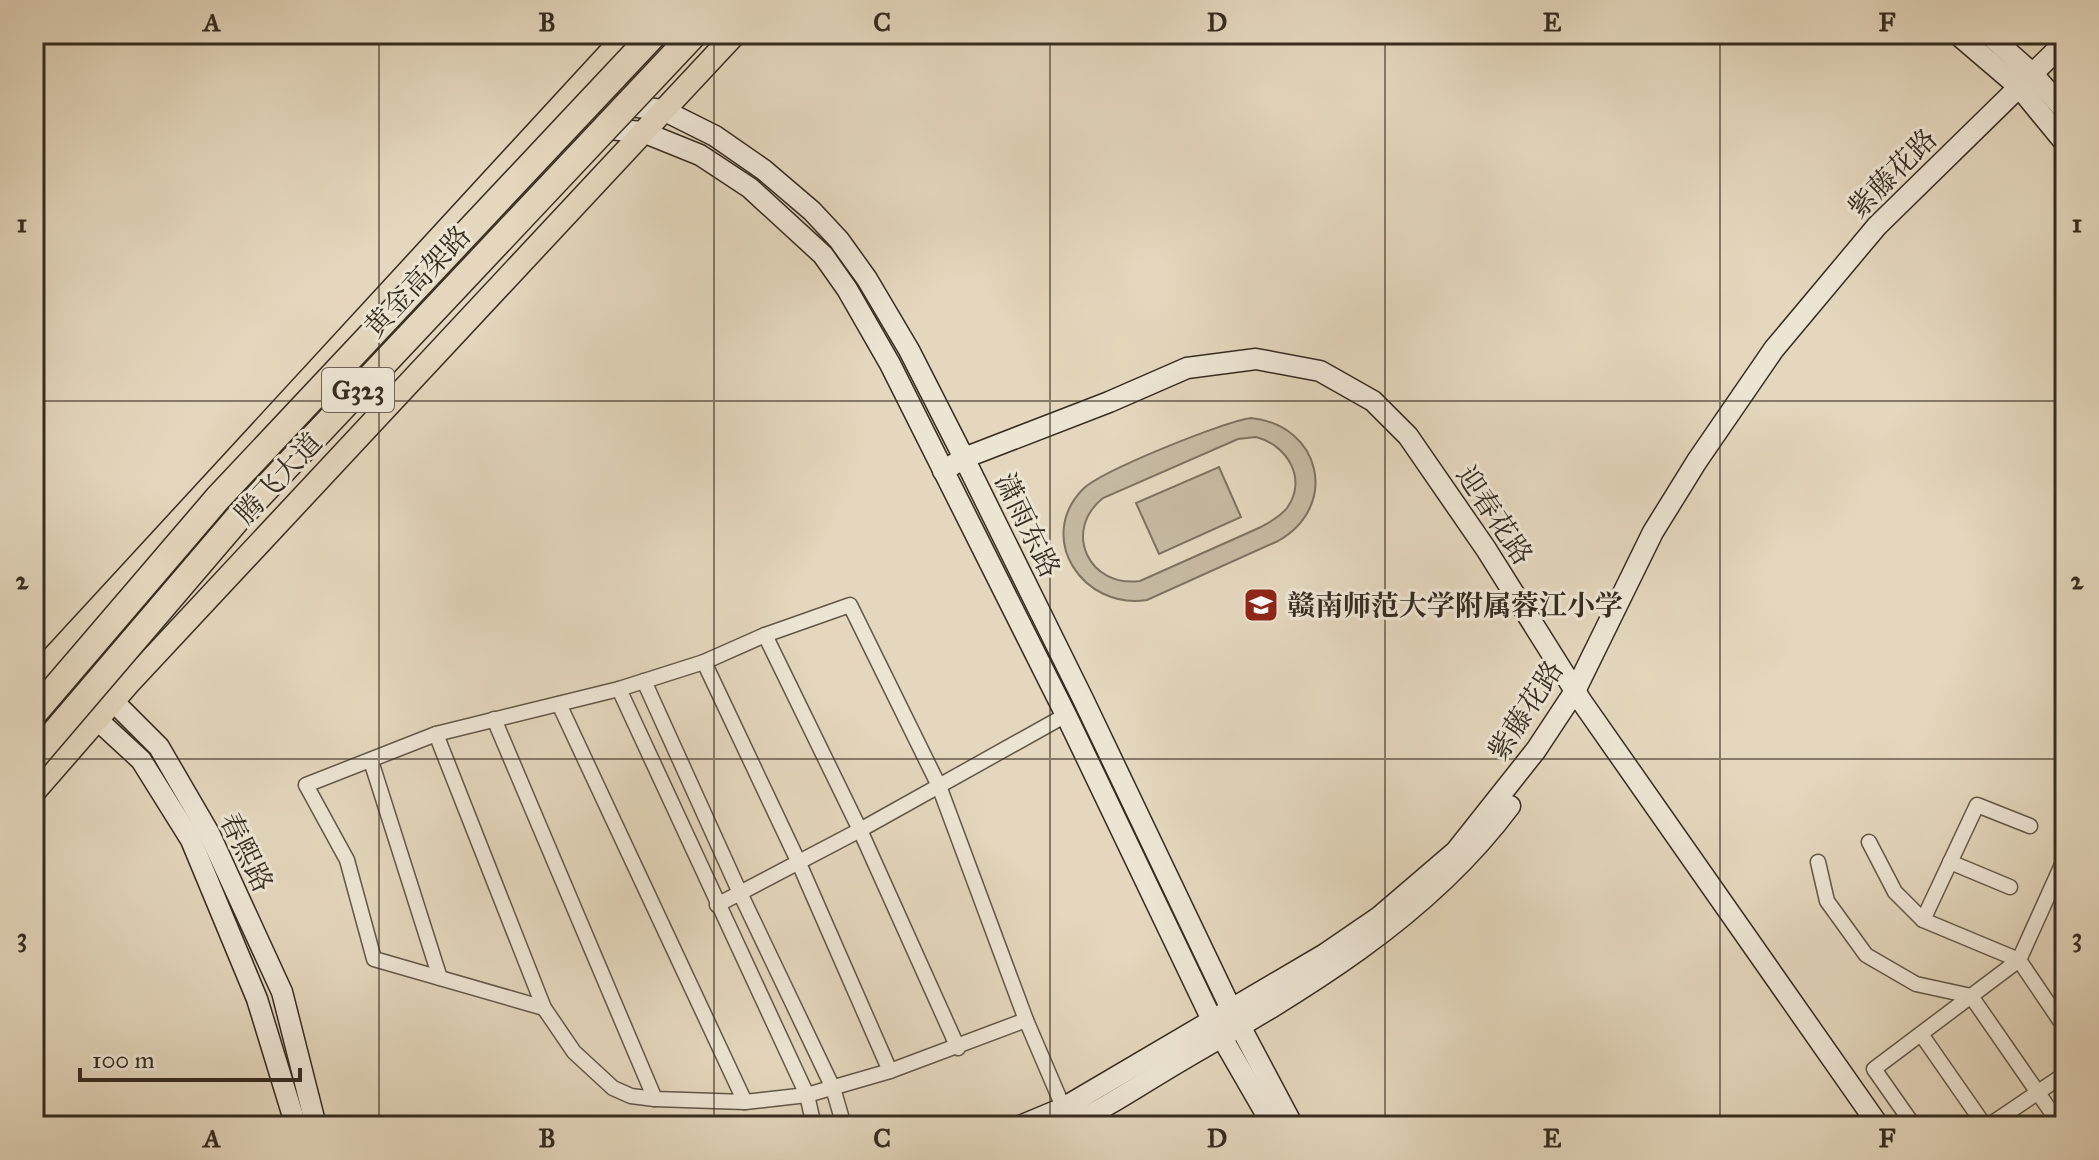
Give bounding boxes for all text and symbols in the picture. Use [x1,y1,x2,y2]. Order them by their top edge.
text: A [201,6,221,38]
text: B [538,6,556,38]
text: C [873,6,891,38]
text: D [1207,6,1227,38]
text: E [1543,6,1562,38]
text: F [1879,6,1896,38]
street label: 紫藤花路 [1840,121,1944,225]
text: 1 [17,207,27,239]
text: 1 [2072,207,2082,239]
street label: 黄金高架路 [357,218,478,344]
road number: G323 [322,368,394,412]
street label: 腾飞大道 [227,425,329,531]
street label: 迎春花路 [1449,459,1540,571]
street label: 潇雨东路 [987,467,1068,583]
text: 2 [16,564,30,596]
text: 2 [2071,564,2085,596]
school or university icon: 赣南师范大学附属蓉江小学 [1242,586,1280,624]
place label: 赣南师范大学附属蓉江小学 [1287,588,1623,623]
street label: 紫藤花路 [1480,654,1571,767]
street label: 春熙路 [212,807,281,898]
text: 3 [17,921,27,953]
text: 3 [2072,921,2082,953]
scale bar [80,1032,300,1082]
text: 100 m [92,1045,155,1075]
text: A [201,1122,221,1154]
text: B [538,1122,556,1154]
text: C [873,1122,891,1154]
text: D [1207,1122,1227,1154]
text: E [1543,1122,1562,1154]
text: F [1879,1122,1896,1154]

